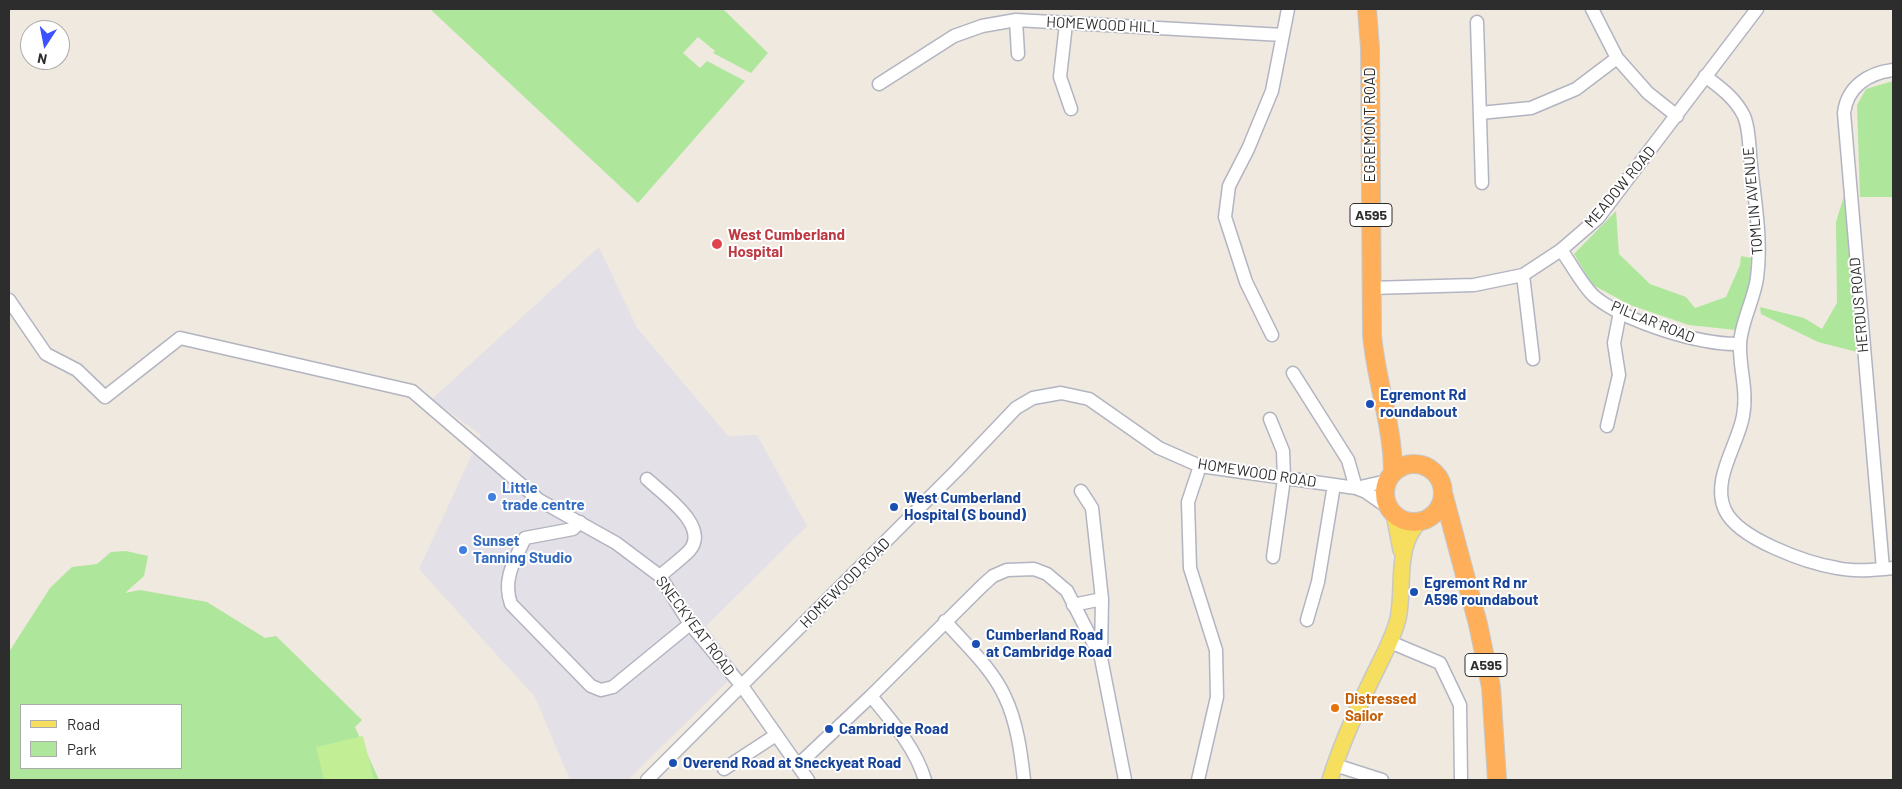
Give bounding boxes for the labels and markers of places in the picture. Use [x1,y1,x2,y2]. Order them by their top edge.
place label: West Cumberland Hospital [728,226,845,261]
marker: West Cumberland Hospital [710,237,724,251]
place label: Egremont Rd roundabout [1380,386,1466,421]
marker: Egremont Rd roundabout [1364,398,1376,410]
place label: Little trade centre [502,479,585,514]
place label: West Cumberland Hospital (S bound) [904,489,1026,524]
marker: Little trade centre [486,491,498,503]
marker: West Cumberland Hospital (S bound) [888,501,900,513]
place label: Sunset Tanning Studio [473,532,572,567]
marker: Sunset Tanning Studio [457,544,469,556]
place label: Egremont Rd nr A596 roundabout [1424,574,1538,609]
marker: Egremont Rd nr A596 roundabout [1408,586,1420,598]
place label: Cumberland Road at Cambridge Road [986,626,1112,661]
marker: Cumberland Road at Cambridge Road [970,638,982,650]
place label: Distressed Sailor [1345,690,1417,725]
marker: Distressed Sailor [1329,702,1341,714]
place label: Cambridge Road [839,720,948,738]
marker: Cambridge Road [823,723,835,735]
place label: Overend Road at Sneckyeat Road [683,754,901,772]
marker: Overend Road at Sneckyeat Road [667,757,679,769]

